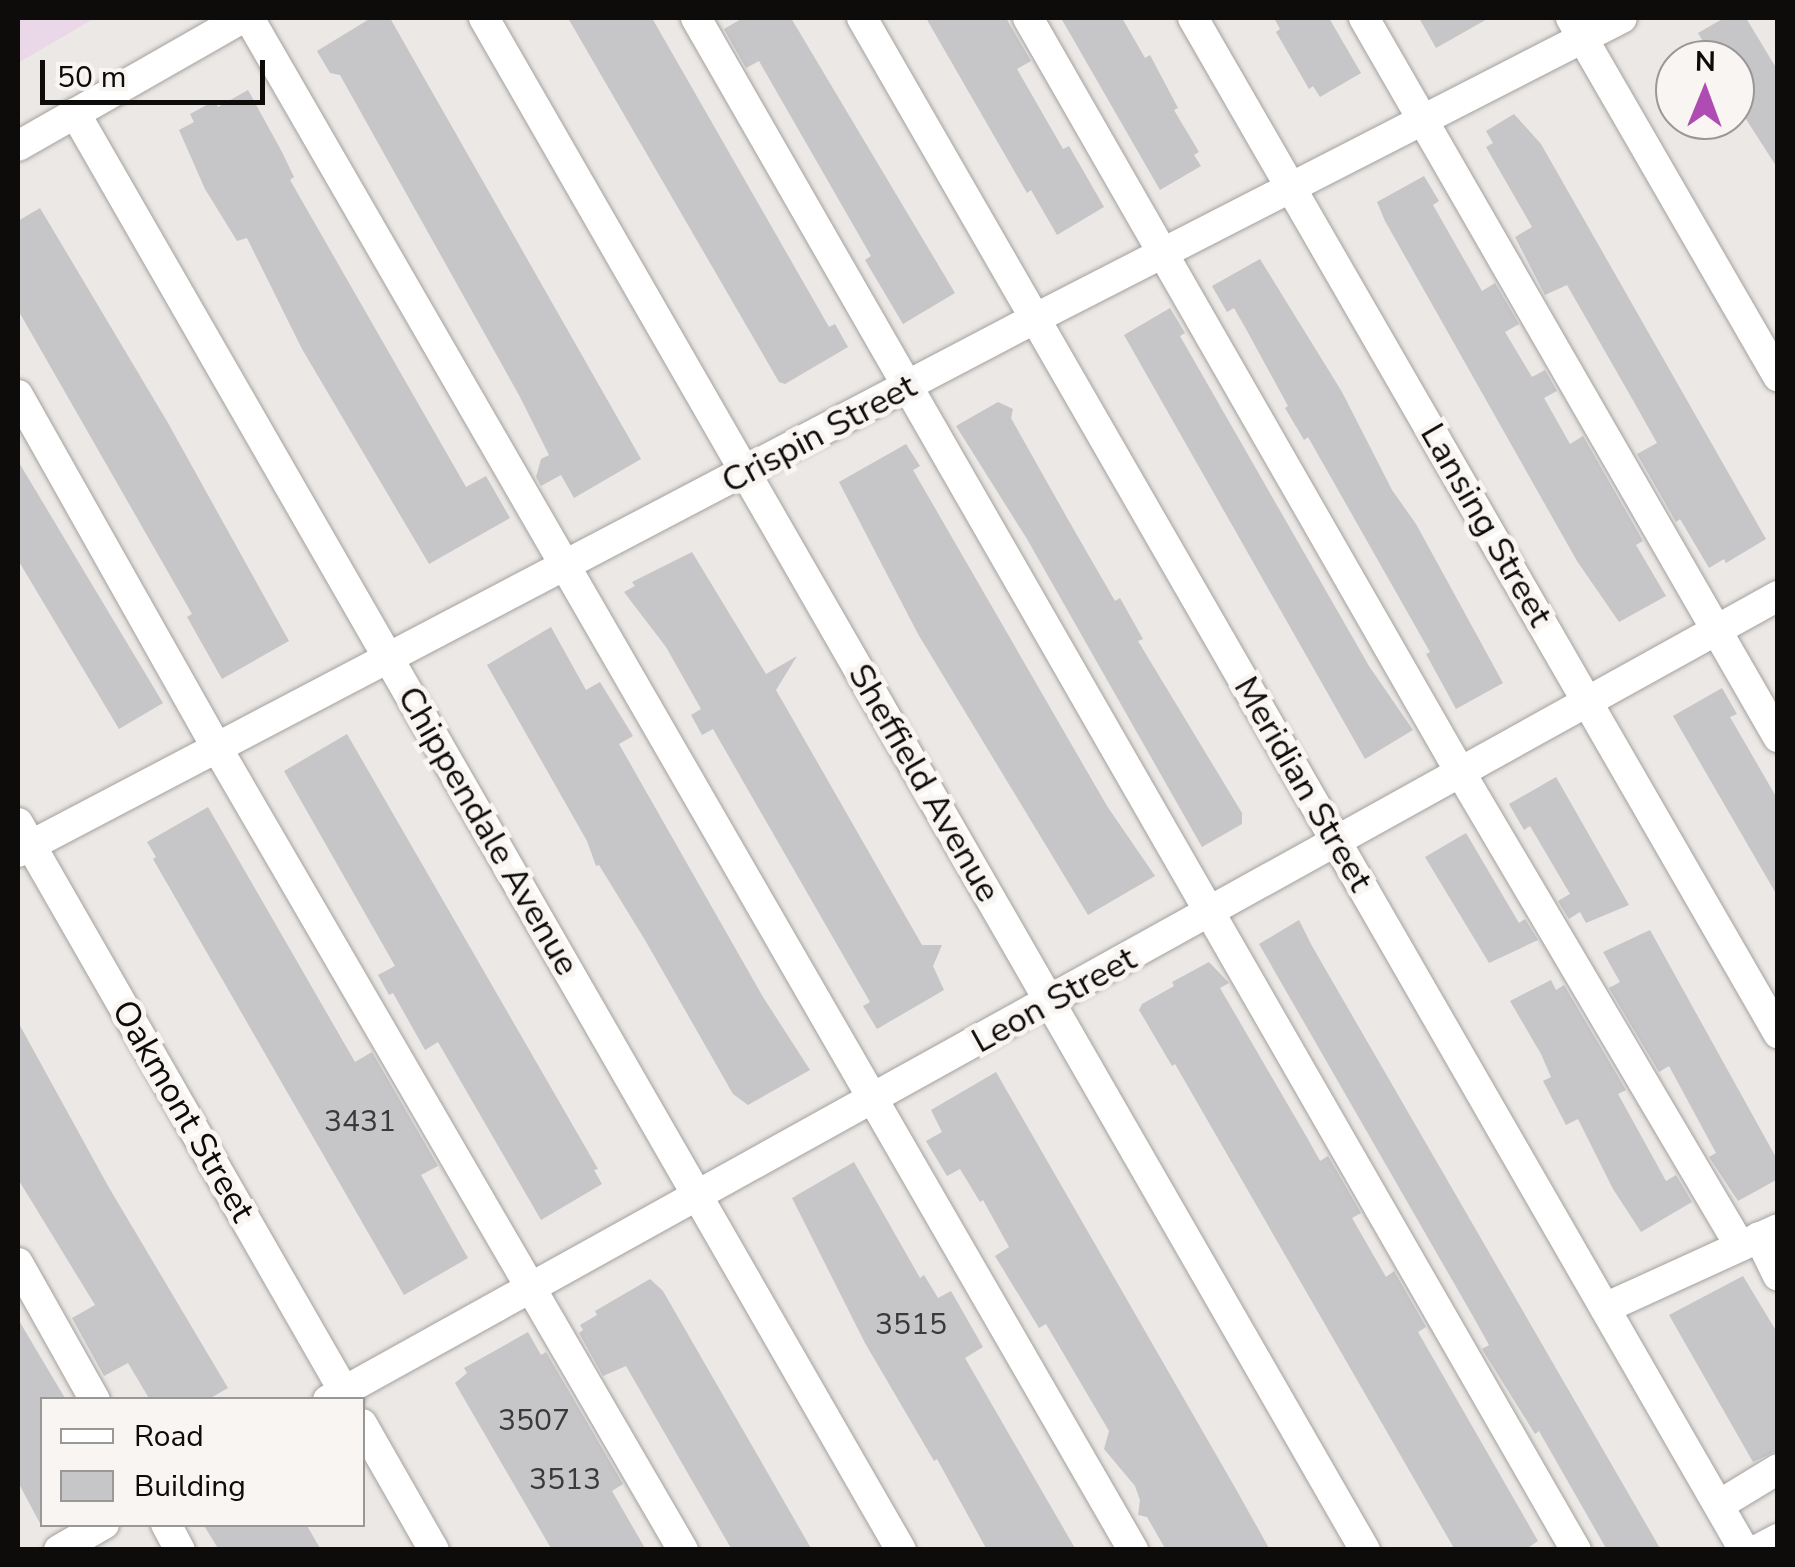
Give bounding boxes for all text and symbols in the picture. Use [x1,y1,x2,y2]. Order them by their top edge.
scale bar [45,40,270,102]
north arrow [1655,40,1755,140]
text: N [1695,43,1716,81]
text: 50 m [57,57,126,98]
street label: Crispin Street [715,365,923,503]
street label: Lansing Street [1411,416,1561,634]
street label: Sheffield Avenue [839,656,1009,910]
street label: Meridian Street [1225,669,1381,899]
street label: Chippendale Avenue [388,679,588,983]
street label: Leon Street [965,938,1143,1062]
street label: Oakmont Street [103,993,263,1229]
house number: 3431 [324,1104,396,1140]
house number: 3515 [875,1307,947,1343]
legend [40,1397,365,1527]
house number: 3507 [498,1403,570,1439]
text: Road [134,1416,204,1457]
house number: 3513 [529,1462,601,1498]
text: Building [134,1466,246,1507]

